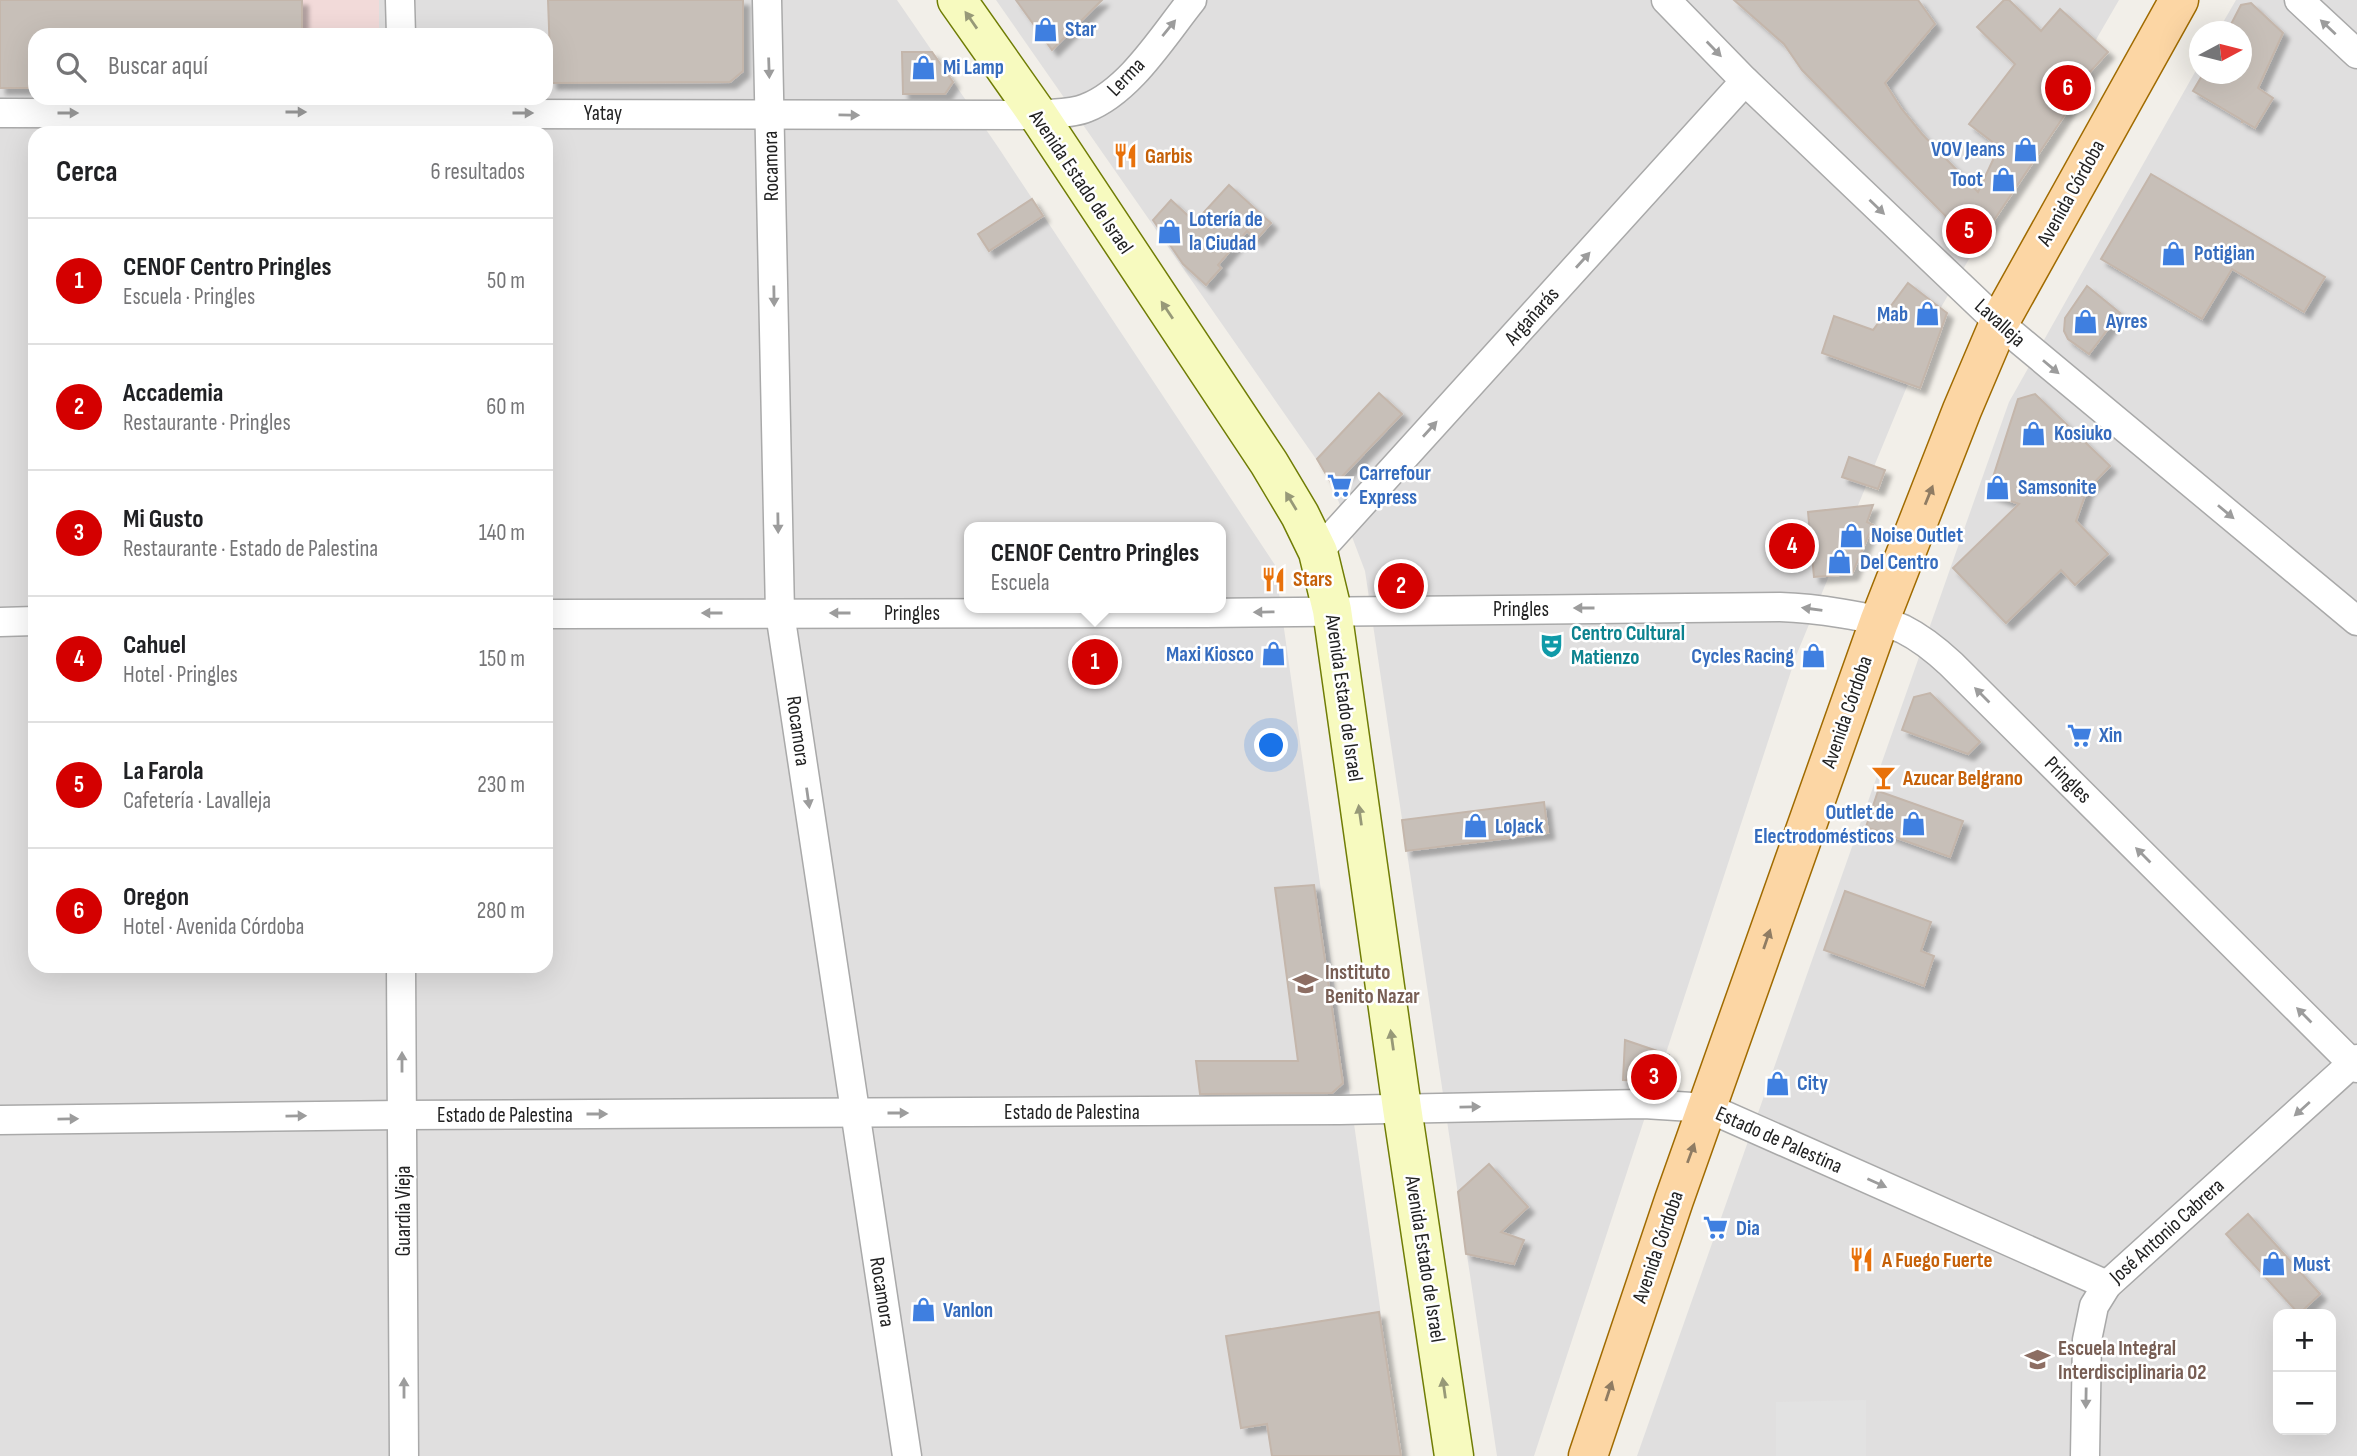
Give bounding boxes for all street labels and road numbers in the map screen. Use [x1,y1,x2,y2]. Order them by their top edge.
street label: Lerma [1102,53,1150,101]
street label: Yatay [584,101,622,126]
street label: Avenida Estado de Israel [1023,105,1138,259]
street label: Rocamora [758,131,784,201]
street label: Avenida Córdoba [2031,136,2110,251]
street label: Argañarás [1499,282,1565,351]
street label: Lavalleja [1969,294,2031,352]
street label: Pringles [1493,597,1549,622]
street label: Pringles [884,601,940,626]
street label: Avenida Estado de Israel [1320,612,1368,783]
street label: Avenida Córdoba [1816,653,1878,772]
street label: Rocamora [781,694,815,768]
street label: Pringles [2039,751,2097,809]
street label: Estado de Palestina [1004,1100,1140,1125]
street label: Estado de Palestina [1712,1101,1846,1179]
street label: Estado de Palestina [437,1103,573,1128]
street label: Guardia Vieja [391,1166,416,1256]
street label: Avenida Estado de Israel [1399,1173,1450,1344]
street label: José Antonio Cabrera [2104,1173,2229,1290]
street label: Avenida Córdoba [1627,1188,1689,1307]
street label: Rocamora [864,1255,900,1329]

